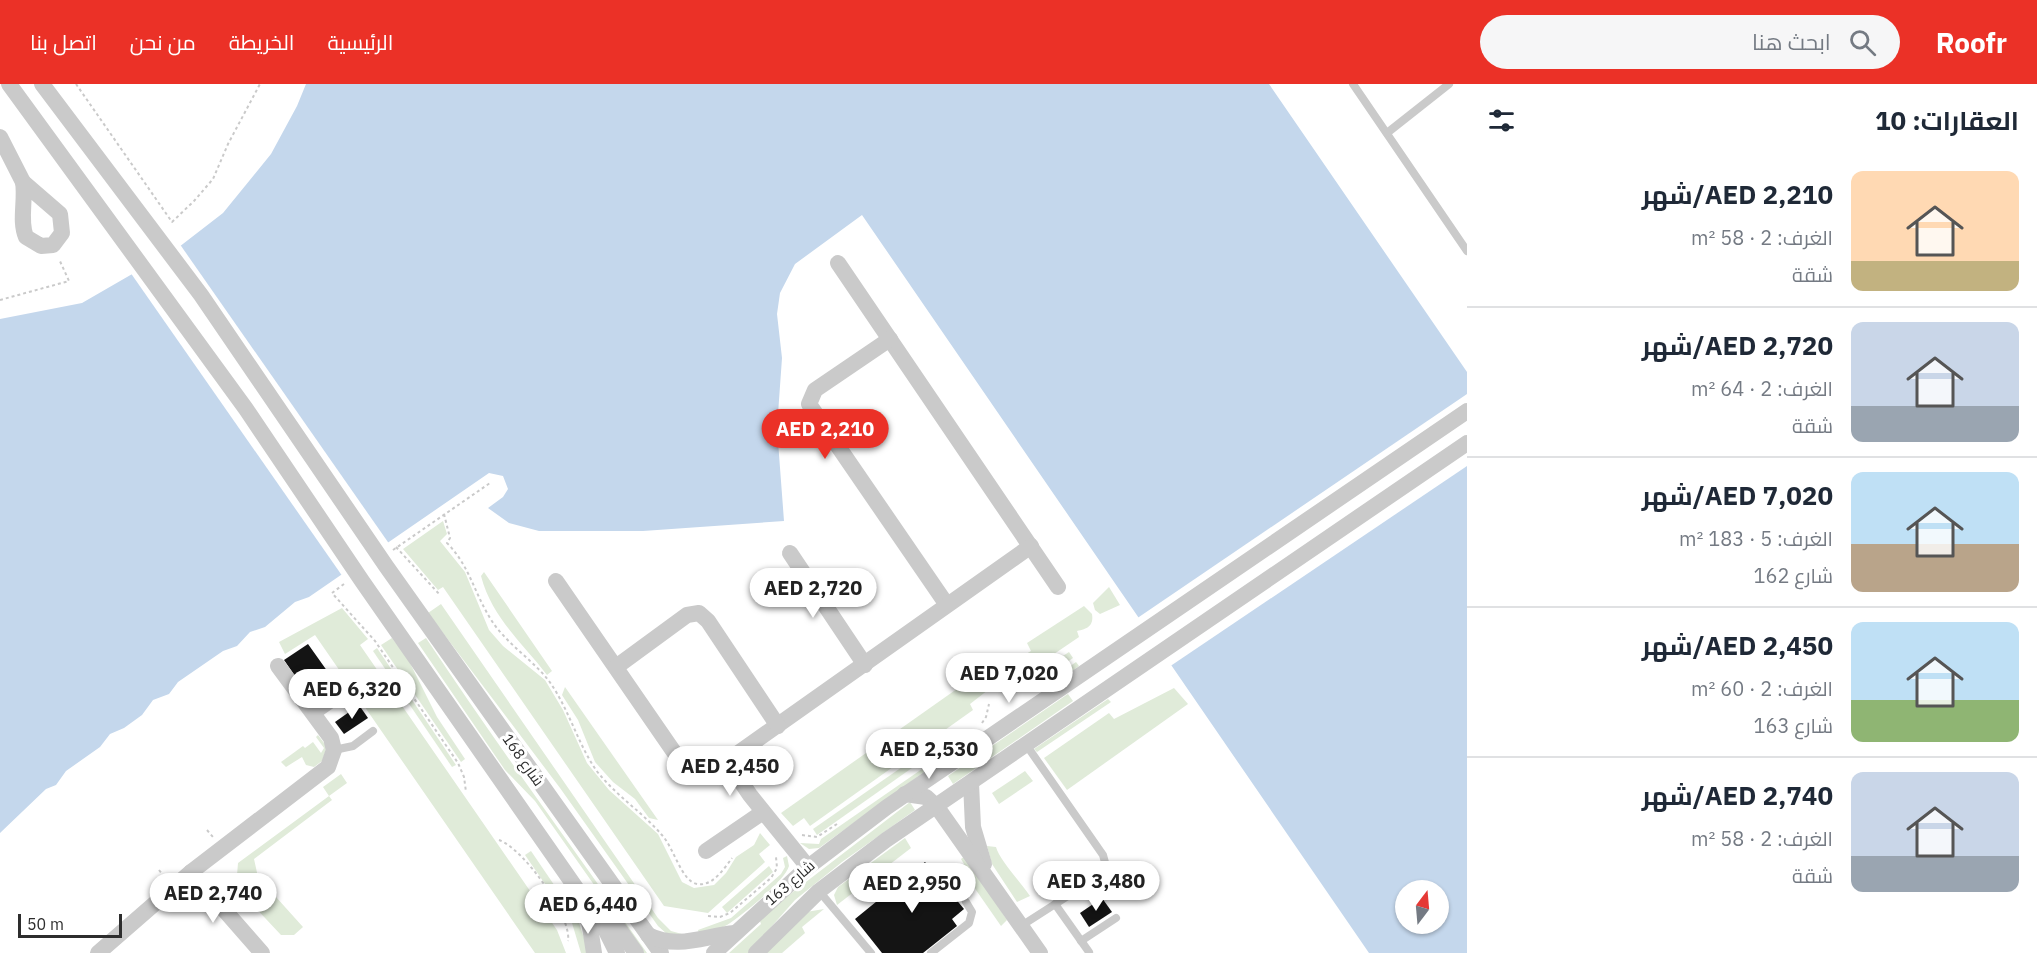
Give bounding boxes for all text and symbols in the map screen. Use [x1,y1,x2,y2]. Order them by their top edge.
search box [1480,15,1900,69]
text: Roofr [1936,24,2007,61]
icon: search [1846,26,1879,59]
text: ابحث هنا [1752,27,1831,56]
text: اتصل بنا [30,28,97,56]
text: من نحن [130,28,196,56]
text: الخريطة [229,28,294,56]
text: الرئيسية [327,28,393,56]
text: العقارات: 10 [1875,103,2019,137]
icon: filters [1485,104,1518,137]
text: AED 2,210/شهر [1642,177,1833,211]
icon: home [1899,195,1971,267]
text: الغرف: 2 · 58 m² [1691,224,1833,251]
text: شقة [1792,261,1833,288]
text: AED 2,720/شهر [1642,328,1833,362]
icon: home [1899,346,1971,418]
text: الغرف: 2 · 64 m² [1691,375,1833,402]
pin: AED 2,210 [756,409,894,460]
text: شقة [1792,412,1833,439]
text: AED 2,210 [776,415,874,442]
text: AED 7,020/شهر [1642,478,1833,512]
icon: home [1899,496,1971,568]
text: الغرف: 5 · 183 m² [1679,525,1833,552]
text: شارع 162 [1754,562,1833,589]
pin: AED 2,720 [744,568,882,619]
text: AED 2,720 [764,574,862,601]
text: AED 2,450/شهر [1642,628,1833,662]
icon: home [1899,646,1971,718]
pin: AED 7,020 [940,653,1078,704]
text: AED 7,020 [960,659,1058,686]
pin: AED 6,320 [283,669,421,720]
text: AED 6,320 [303,675,401,702]
text: الغرف: 2 · 60 m² [1691,675,1833,702]
text: شارع 163 [1754,712,1833,739]
pin: AED 2,530 [860,729,998,780]
street label: شارع 168 [497,730,548,791]
text: AED 2,530 [880,735,978,762]
pin: AED 2,450 [661,746,799,797]
text: AED 2,450 [681,752,779,779]
text: AED 2,740/شهر [1642,778,1833,812]
icon: home [1899,796,1971,868]
text: الغرف: 2 · 58 m² [1691,825,1833,852]
street label: شارع 163 [761,856,820,911]
pin: AED 3,480 [1027,861,1165,912]
text: شقة [1792,862,1833,889]
pin: AED 2,950 [843,863,981,914]
text: AED 3,480 [1047,867,1145,894]
text: AED 2,950 [863,869,961,896]
pin: AED 2,740 [144,873,282,924]
text: AED 2,740 [164,879,262,906]
north arrow [1395,880,1449,934]
map controls [1395,880,1449,934]
pin: AED 6,440 [519,884,657,935]
text: AED 6,440 [539,890,637,917]
scale bar [18,911,122,938]
text: 50 m [27,914,64,934]

